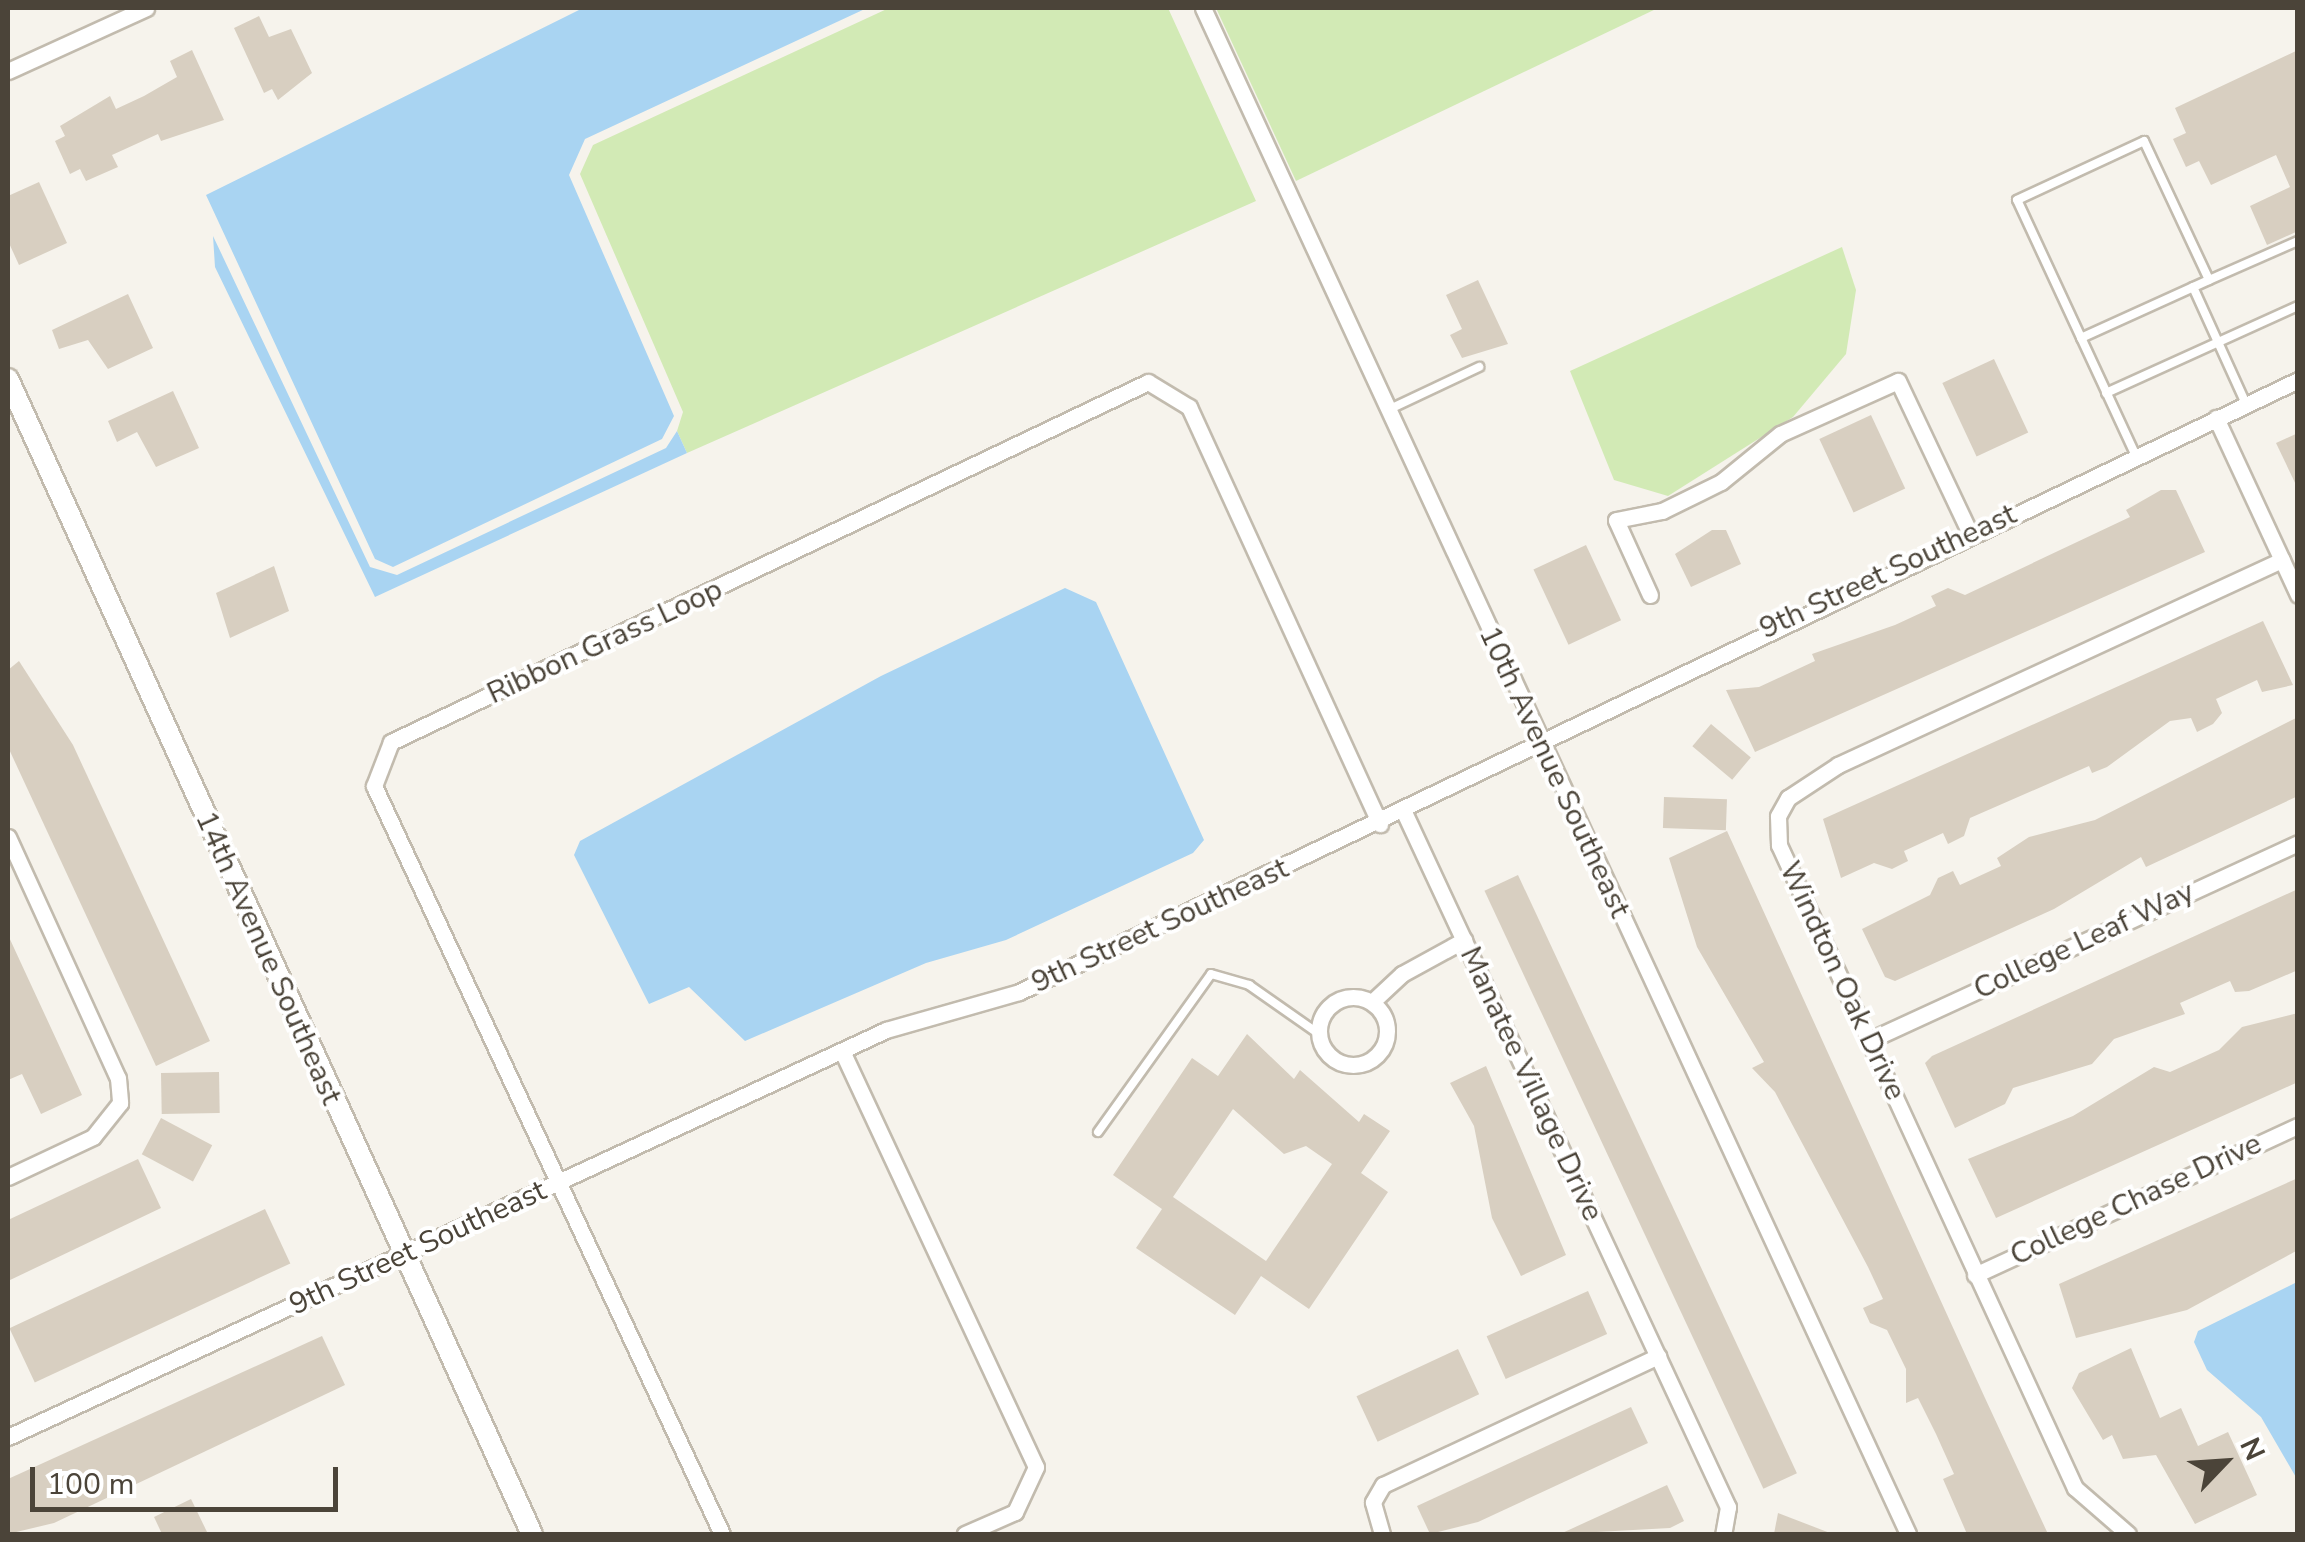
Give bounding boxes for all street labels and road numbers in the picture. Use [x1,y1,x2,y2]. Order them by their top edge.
street label: 9th Street Southeast [1754,497,2022,647]
street label: Ribbon Grass Loop [482,572,728,712]
street label: 10th Avenue Southeast [1471,621,1637,923]
street label: 14th Avenue Southeast [187,806,349,1110]
street label: 9th Street Southeast [1026,851,1294,1001]
street label: Windton Oak Drive [1771,856,1913,1106]
street label: College Leaf Way [1968,874,2200,1008]
street label: Manatee Village Drive [1452,941,1610,1227]
street label: College Chase Drive [2005,1126,2267,1274]
street label: 9th Street Southeast [284,1173,552,1323]

